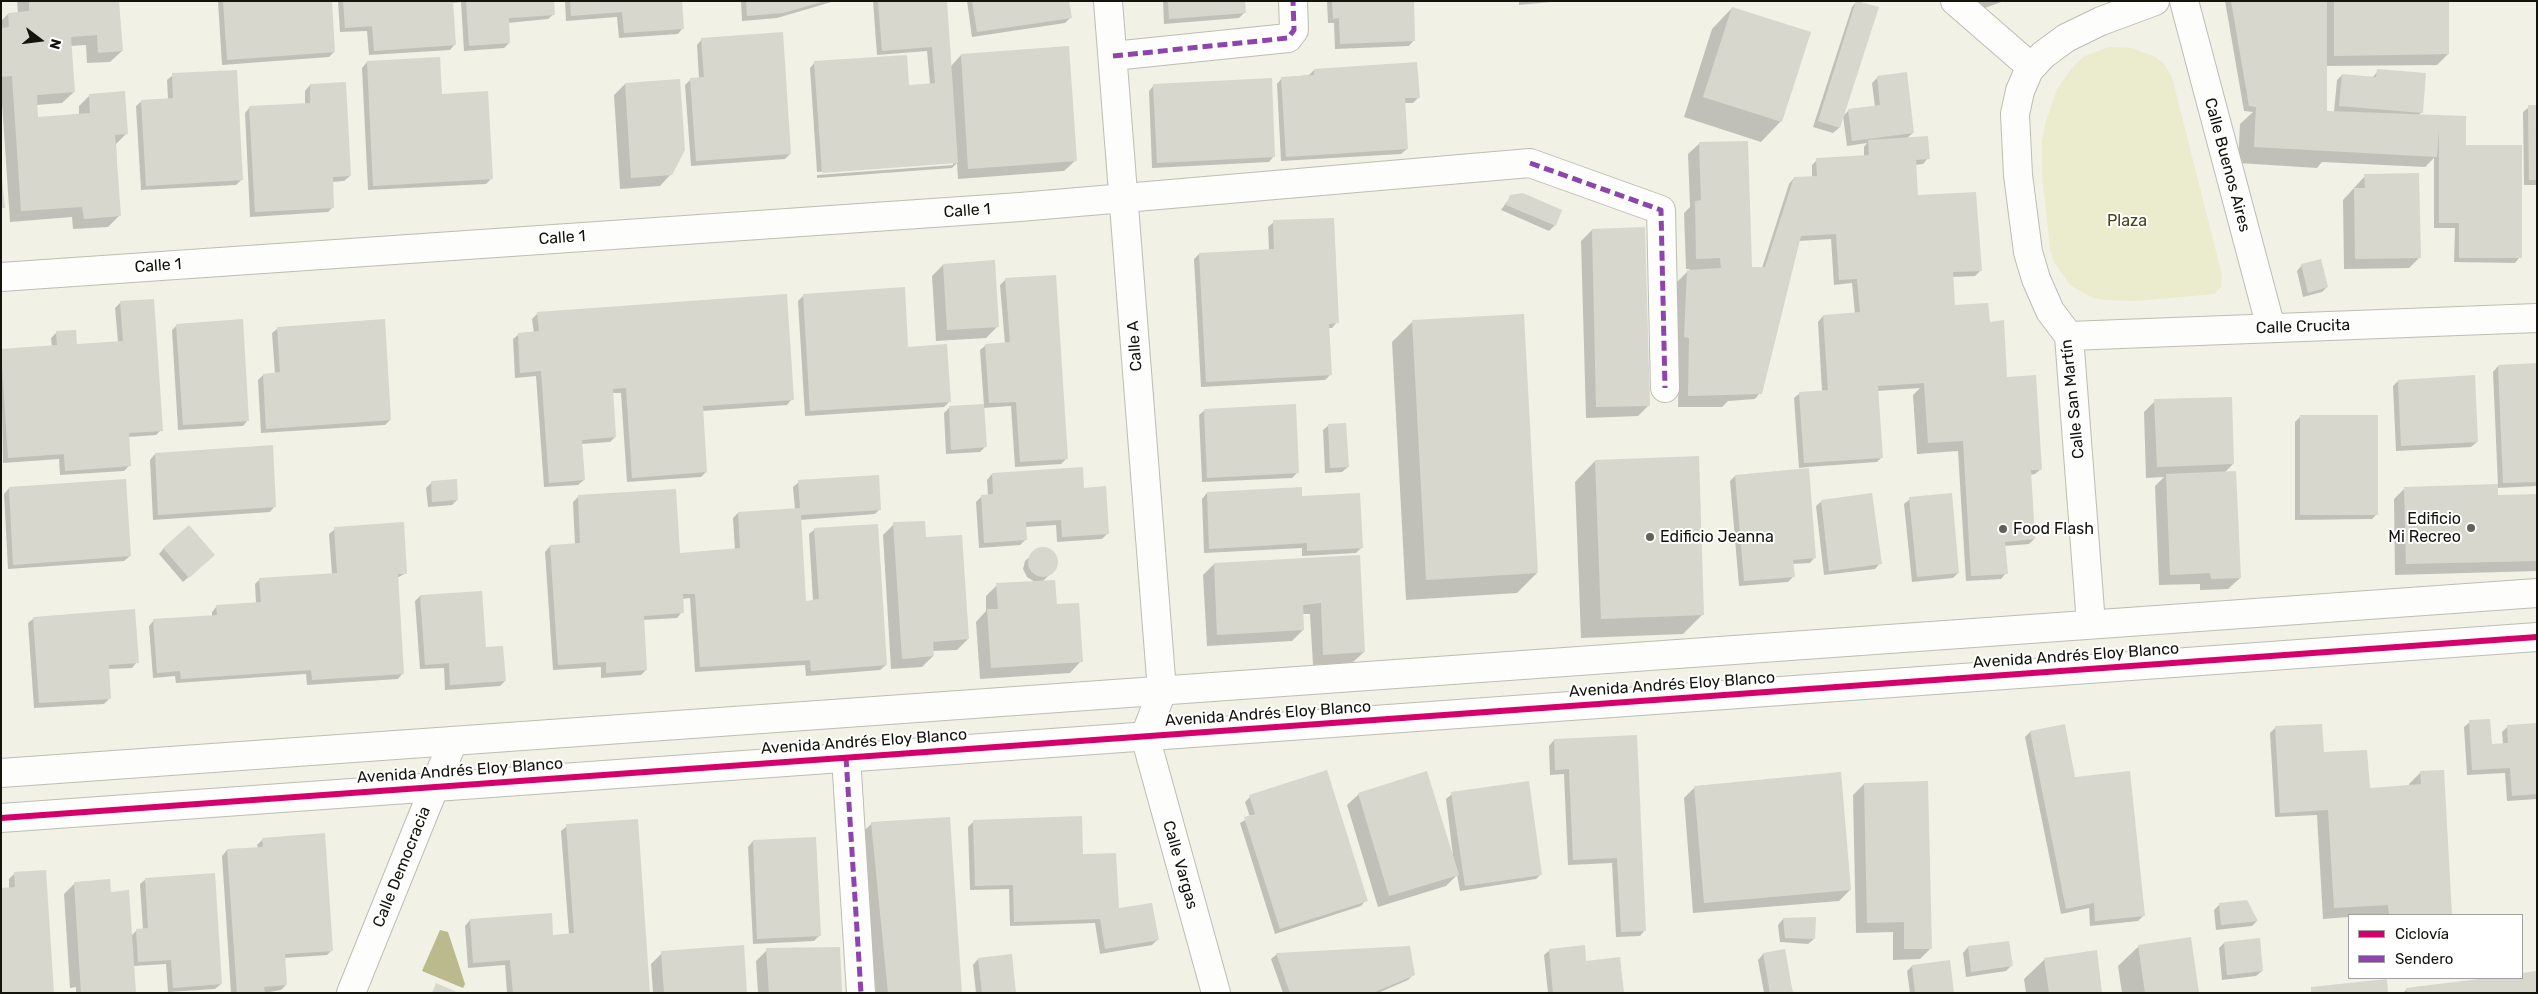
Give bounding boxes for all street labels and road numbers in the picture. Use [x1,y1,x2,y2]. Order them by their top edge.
street label: Calle Buenos Aires [2200,96,2254,234]
street label: Calle 1 [943,200,991,222]
street label: Calle 1 [538,227,586,249]
street label: Calle 1 [134,255,182,277]
street label: Calle Crucita [2256,316,2350,338]
street label: Calle A [1124,320,1146,372]
street label: Calle San Martín [2057,338,2089,460]
street label: Avenida Andrés Eloy Blanco [1972,639,2180,673]
street label: Avenida Andrés Eloy Blanco [1568,668,1776,702]
street label: Avenida Andrés Eloy Blanco [1164,697,1372,731]
street label: Avenida Andrés Eloy Blanco [760,725,968,759]
street label: Avenida Andrés Eloy Blanco [356,754,564,788]
street label: Calle Democracia [369,804,435,930]
street label: Calle Vargas [1158,819,1202,911]

